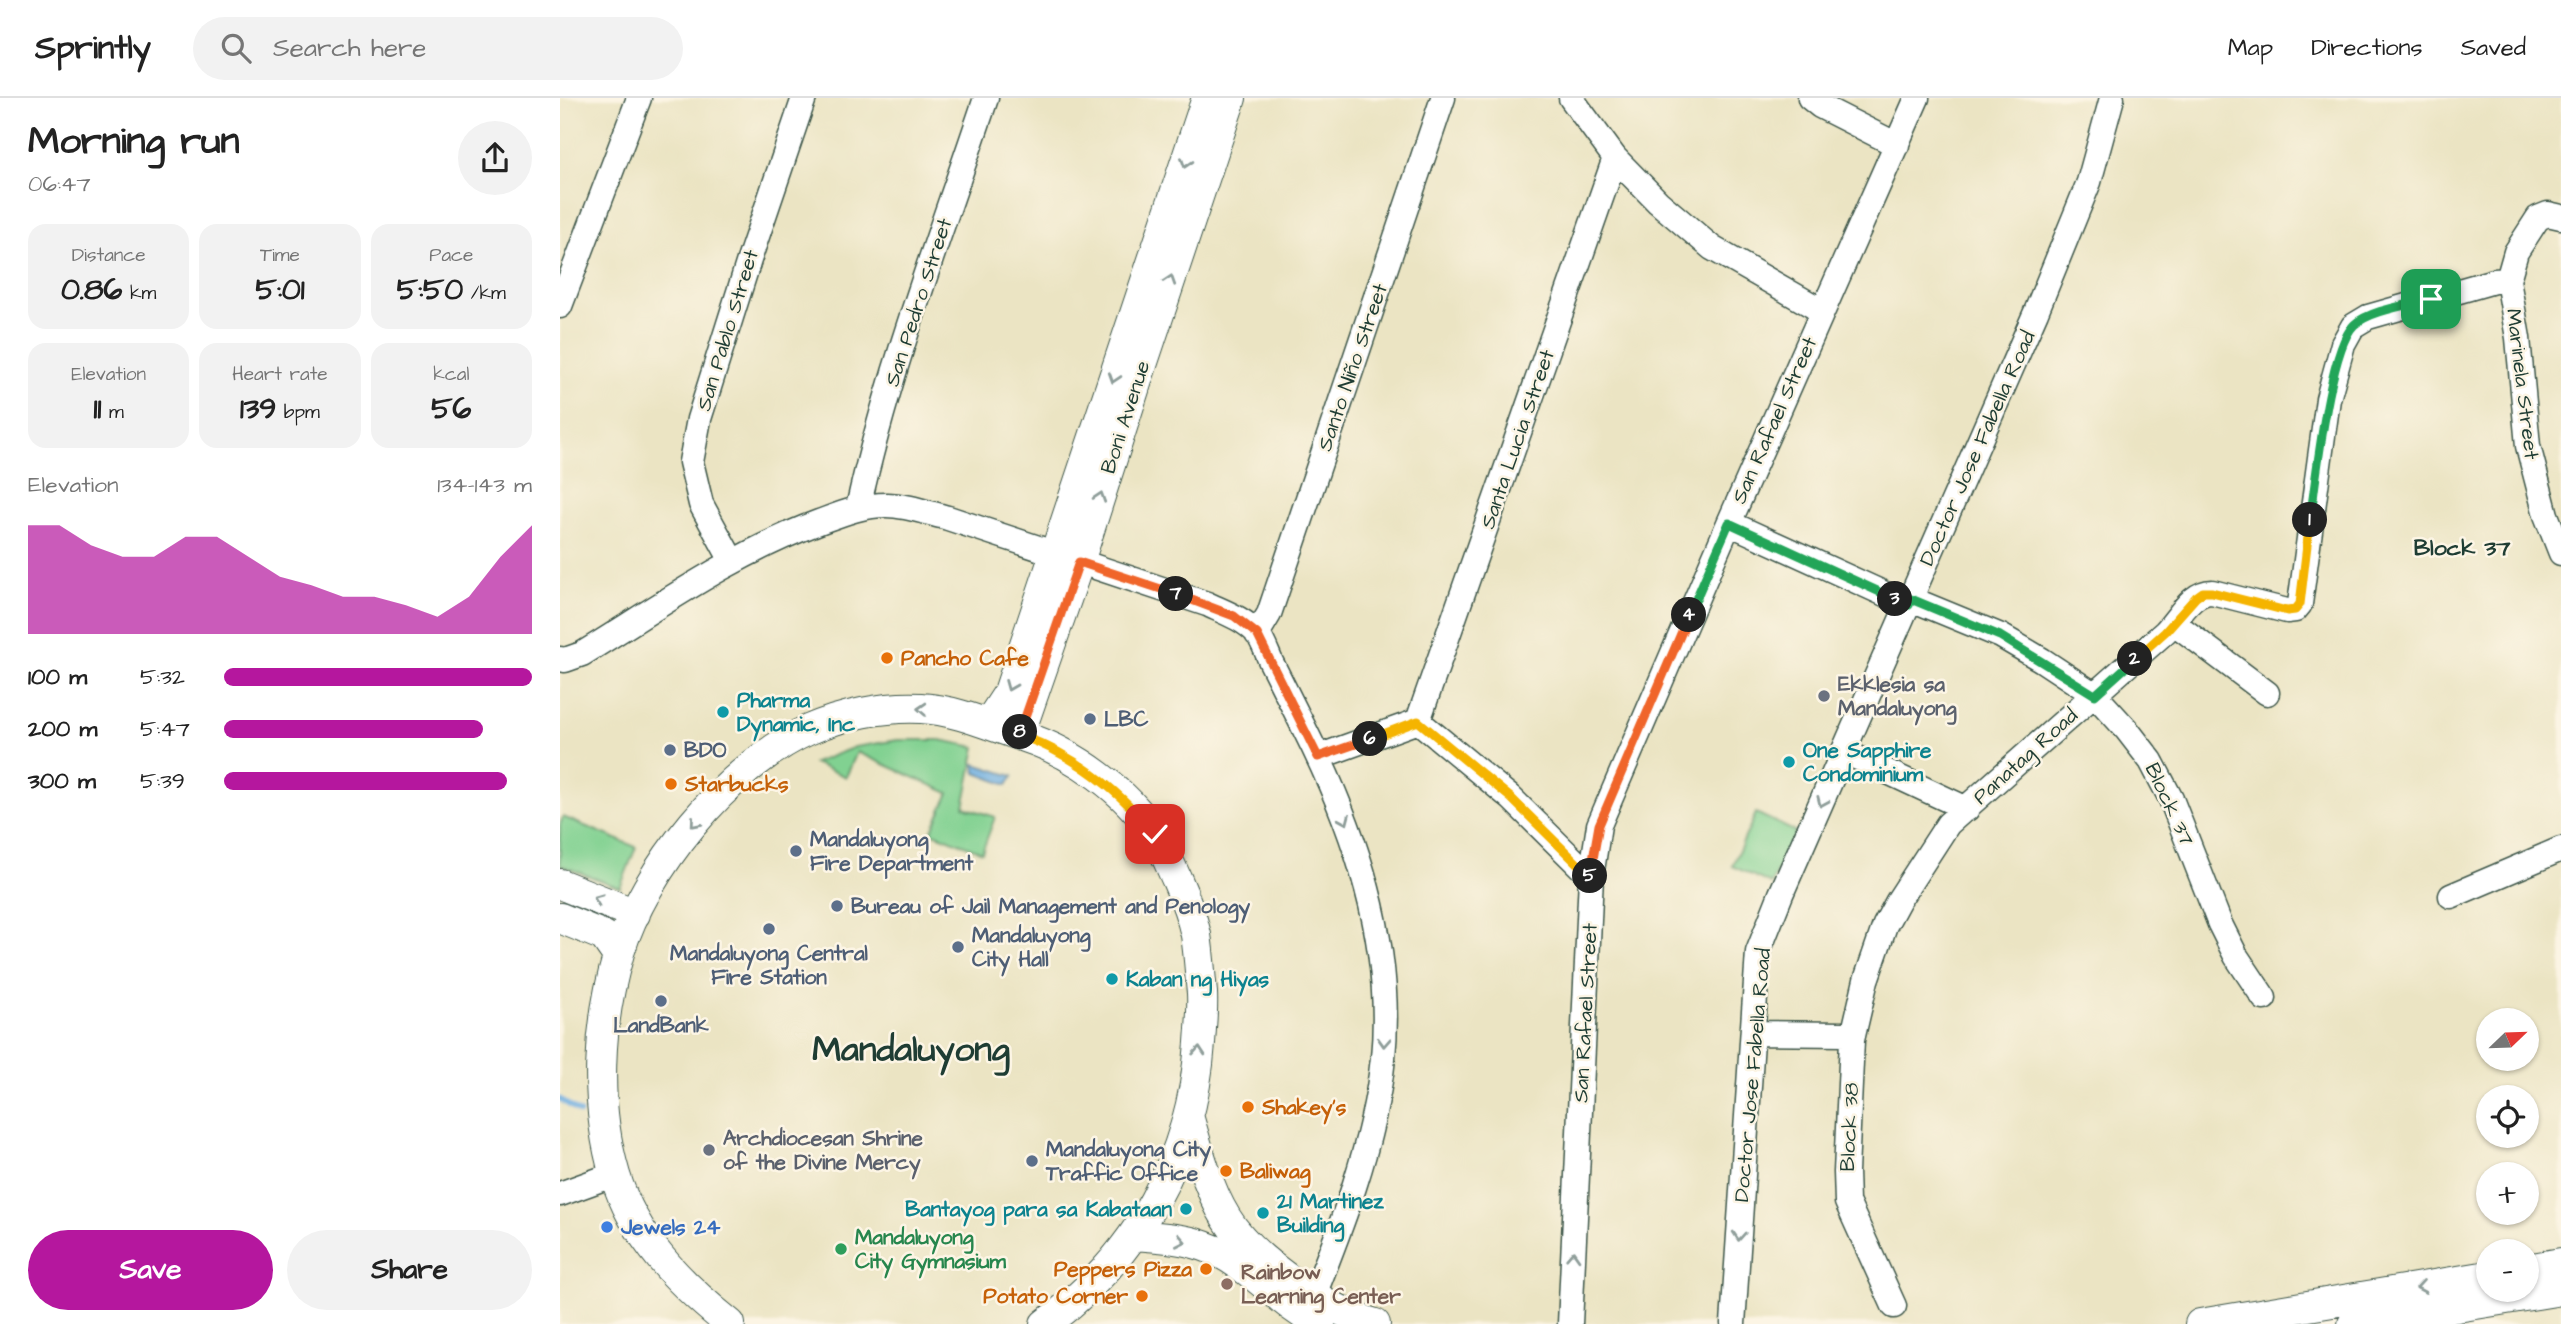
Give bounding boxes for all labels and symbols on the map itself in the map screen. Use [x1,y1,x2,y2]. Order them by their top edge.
one-way arrow [1180,156,1194,168]
street label: San Pedro Street [878,214,959,390]
street label: San Pablo Street [689,245,766,414]
pin [2401,269,2461,329]
one-way arrow [1162,275,1176,287]
street label: Santo Niño Street [1310,279,1395,455]
street label: Marinela Street [2499,307,2546,462]
street label: Doctor Jose Fabella Road [1912,326,2043,570]
street label: San Rafael Street [1725,332,1824,508]
street label: Santa Lucia Street [1473,345,1562,533]
street label: Boni Avenue [1094,357,1157,477]
one-way arrow [1108,372,1122,384]
one-way arrow [1091,491,1106,503]
pin: 1 [2292,502,2328,538]
district label: Block 37 [2414,532,2511,564]
pin: 7 [1158,576,1194,612]
pin: 3 [1878,582,1912,616]
pin: 4 [1672,598,1706,632]
pin: 2 [2118,642,2152,676]
place label: Pancho Cafe [901,644,1030,673]
marker: Pancho Cafe [879,650,895,666]
place label: Ekklesia sa Mandaluyong [1838,670,1957,726]
one-way arrow [1004,679,1018,691]
place label: Pharma Dynamic, Inc [737,686,856,742]
marker: Ekklesia sa Mandaluyong [1816,688,1832,704]
street label: Panatag Road [1967,701,2086,813]
one-way arrow [916,702,927,717]
marker: Pharma Dynamic, Inc [715,704,731,720]
place label: LBC [1104,705,1148,734]
marker: LBC [1082,711,1098,727]
pin: 8 [1002,714,1037,750]
pin: 6 [1352,722,1388,756]
place label: BDO [684,736,727,765]
place label: One Sapphire Condominium [1803,736,1932,789]
marker: BDO [662,742,678,758]
marker: One Sapphire Condominium [1781,754,1797,770]
street label: Block 37 [2138,758,2201,850]
place label: Starbucks [684,770,789,799]
marker: Starbucks [663,776,679,792]
one-way arrow [1816,795,1830,807]
pin [1125,804,1185,864]
one-way arrow [1337,812,1351,825]
one-way arrow [691,814,703,827]
place label: Mandaluyong Fire Department [810,825,974,879]
marker: Mandaluyong Fire Department [788,843,804,859]
pin: 5 [1572,858,1608,894]
place label: Bureau of Jail Management and Penology [851,892,1251,924]
one-way arrow [593,893,605,907]
marker: Bureau of Jail Management and Penology [829,898,845,914]
marker: Mandaluyong Central Fire Station [761,921,777,937]
place label: Mandaluyong City Hall [972,921,1091,977]
street label: San Rafael Street [1566,922,1605,1104]
place label: Mandaluyong Central Fire Station [670,939,869,992]
marker: Mandaluyong City Hall [950,939,966,955]
street label: Doctor Jose Fabella Road [1727,947,1778,1203]
place label: Kaban ng Hiyas [1126,965,1270,997]
marker: Kaban ng Hiyas [1104,971,1120,987]
marker: LandBank [653,993,669,1009]
north arrow [2476,1008,2539,1071]
place label: LandBank [613,1011,709,1040]
district label: Mandaluyong [812,1025,1010,1076]
one-way arrow [1376,1037,1391,1048]
one-way arrow [1192,1046,1207,1057]
street label: Block 38 [1833,1081,1866,1172]
place label: Shakey's [1261,1093,1347,1125]
marker: Shakey's [1240,1099,1256,1115]
place label: Archdiocesan Shrine of the Divine Mercy [723,1124,923,1180]
place label: Mandaluyong City Traffic Office [1045,1135,1212,1188]
marker: Archdiocesan Shrine of the Divine Mercy [701,1142,717,1158]
marker: Mandaluyong City Traffic Office [1024,1153,1040,1169]
place label: Baliwag [1240,1157,1311,1188]
marker: Baliwag [1218,1163,1234,1179]
place label: 21 Martinez Building [1276,1187,1384,1242]
place label: Bantayog para sa Kabataan [905,1195,1172,1227]
marker: Bantayog para sa Kabataan [1178,1201,1194,1217]
marker: 21 Martinez Building [1255,1205,1271,1221]
place label: Jewels 24 [620,1213,721,1242]
marker: Jewels 24 [599,1219,615,1235]
place label: Mandaluyong City Gymnasium [855,1223,1006,1279]
one-way arrow [1732,1231,1747,1242]
one-way arrow [1175,1233,1187,1248]
marker: Mandaluyong City Gymnasium [833,1241,849,1257]
one-way arrow [1566,1250,1581,1261]
place label: Peppers Pizza [1054,1255,1192,1285]
place label: Rainbow Learning Center [1241,1258,1401,1313]
marker: Peppers Pizza [1198,1261,1214,1277]
marker: Rainbow Learning Center [1219,1276,1235,1292]
one-way arrow [2415,1279,2427,1294]
place label: Potato Corner [983,1282,1128,1311]
marker: Potato Corner [1134,1288,1150,1304]

